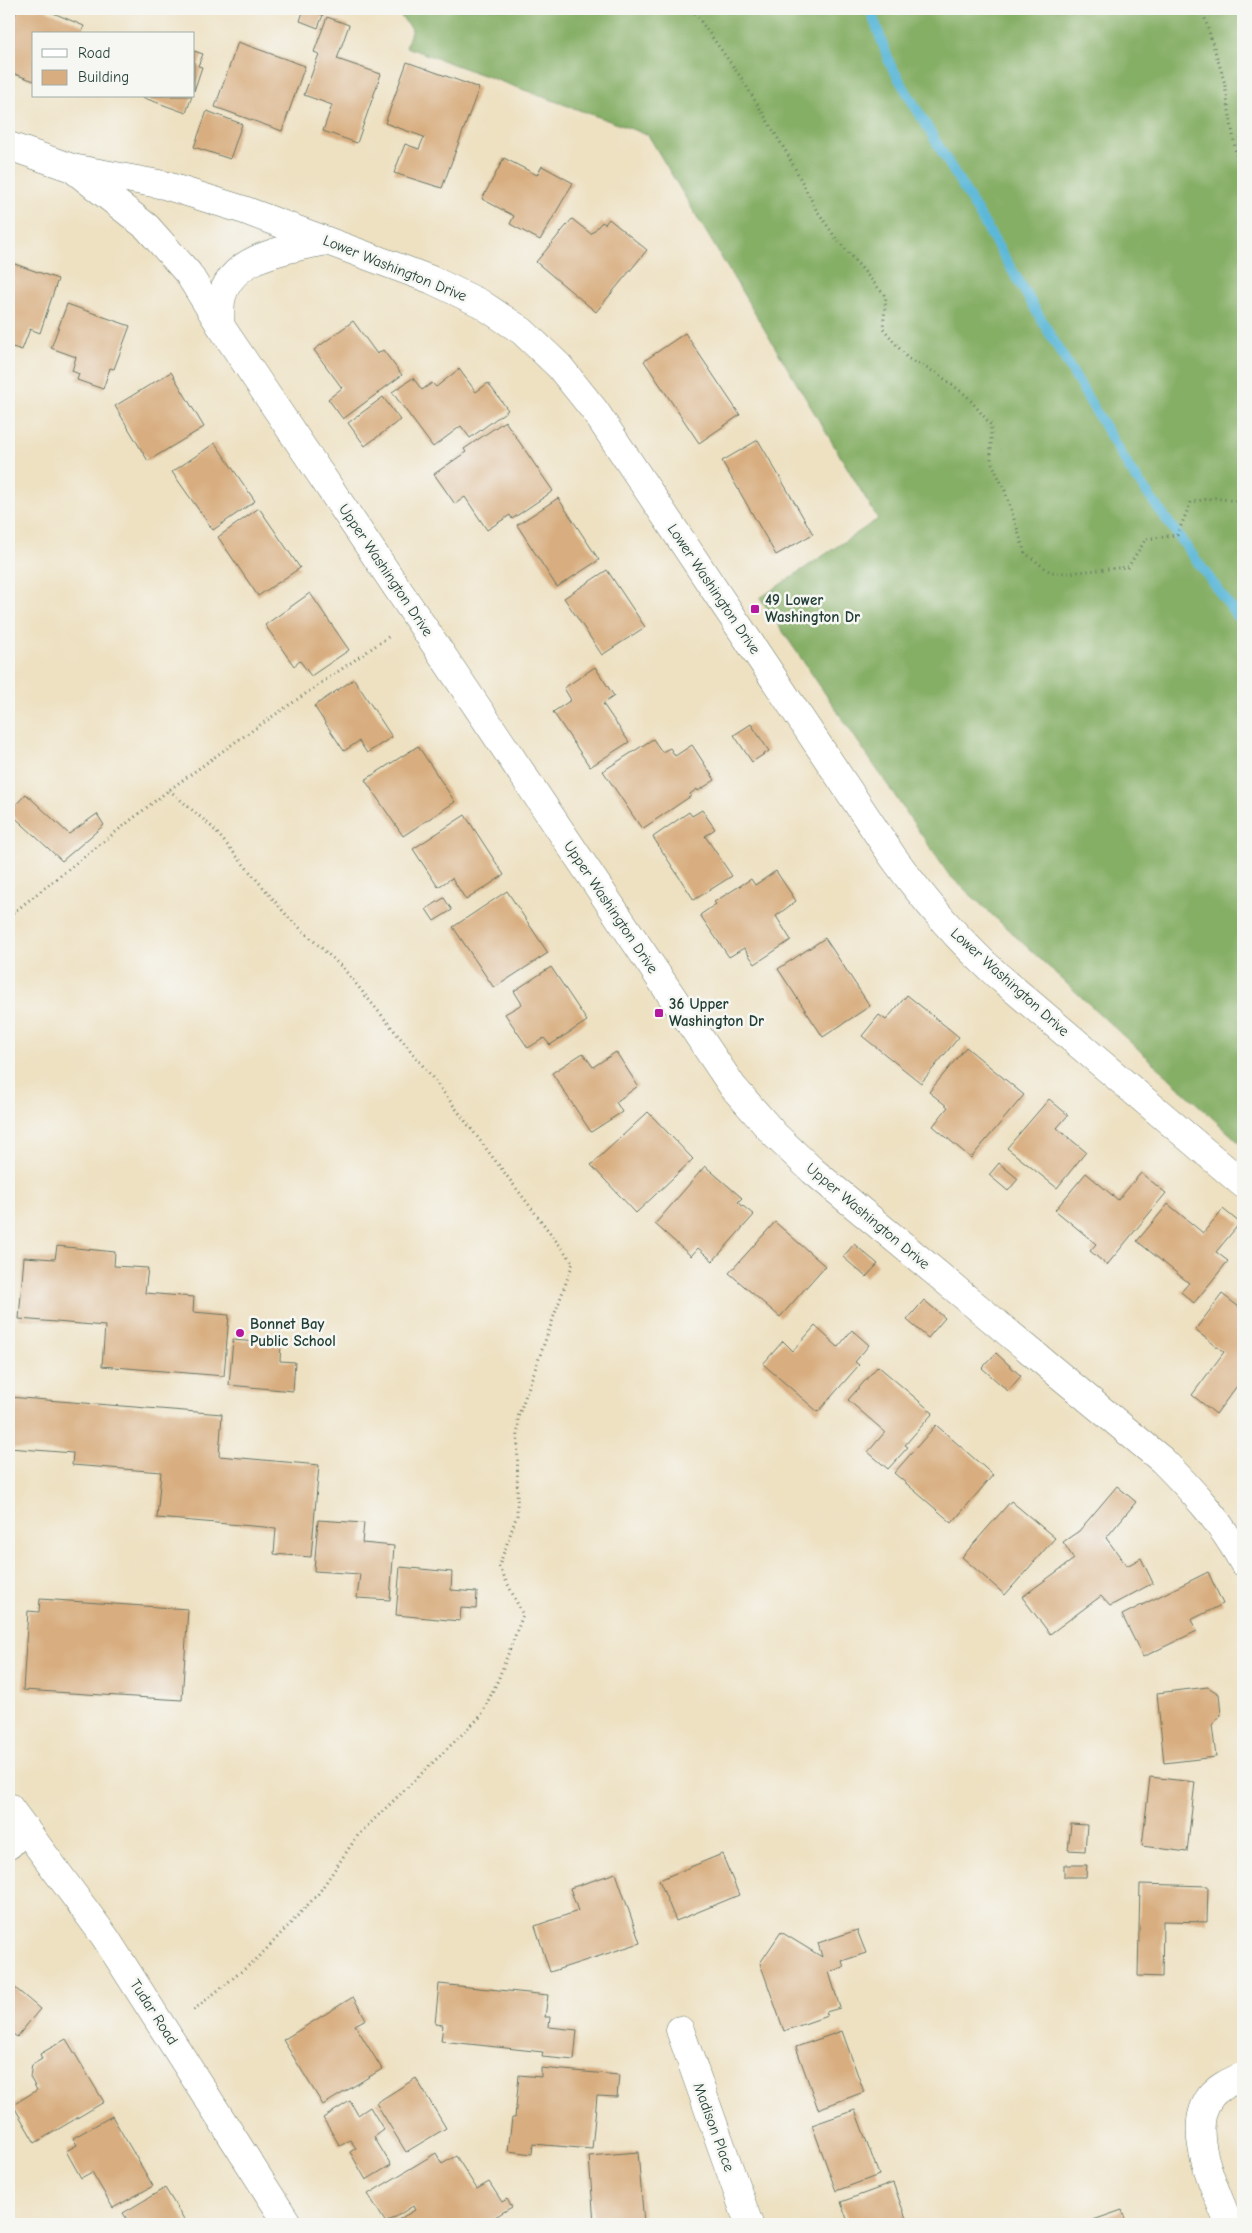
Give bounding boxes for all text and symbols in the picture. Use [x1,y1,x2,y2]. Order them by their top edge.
legend [32,32,195,98]
text: Road [78,44,110,62]
text: Building [78,68,129,86]
street label: Lower Washington Drive [321,231,470,305]
street label: Upper Washington Drive [335,500,437,640]
street label: Lower Washington Drive [664,520,765,658]
place label: 49 Lower Washington Dr [765,591,860,626]
marker: 49 Lower Washington Dr [749,603,761,615]
street label: Upper Washington Drive [560,837,662,977]
street label: Lower Washington Drive [947,924,1073,1040]
place label: 36 Upper Washington Dr [669,995,764,1030]
marker: 36 Upper Washington Dr [653,1007,665,1019]
street label: Upper Washington Drive [803,1159,934,1273]
place label: Bonnet Bay Public School [250,1315,336,1350]
marker: Bonnet Bay Public School [234,1327,246,1339]
street label: Tudar Road [126,1976,182,2048]
street label: Madison Place [690,2080,739,2174]

